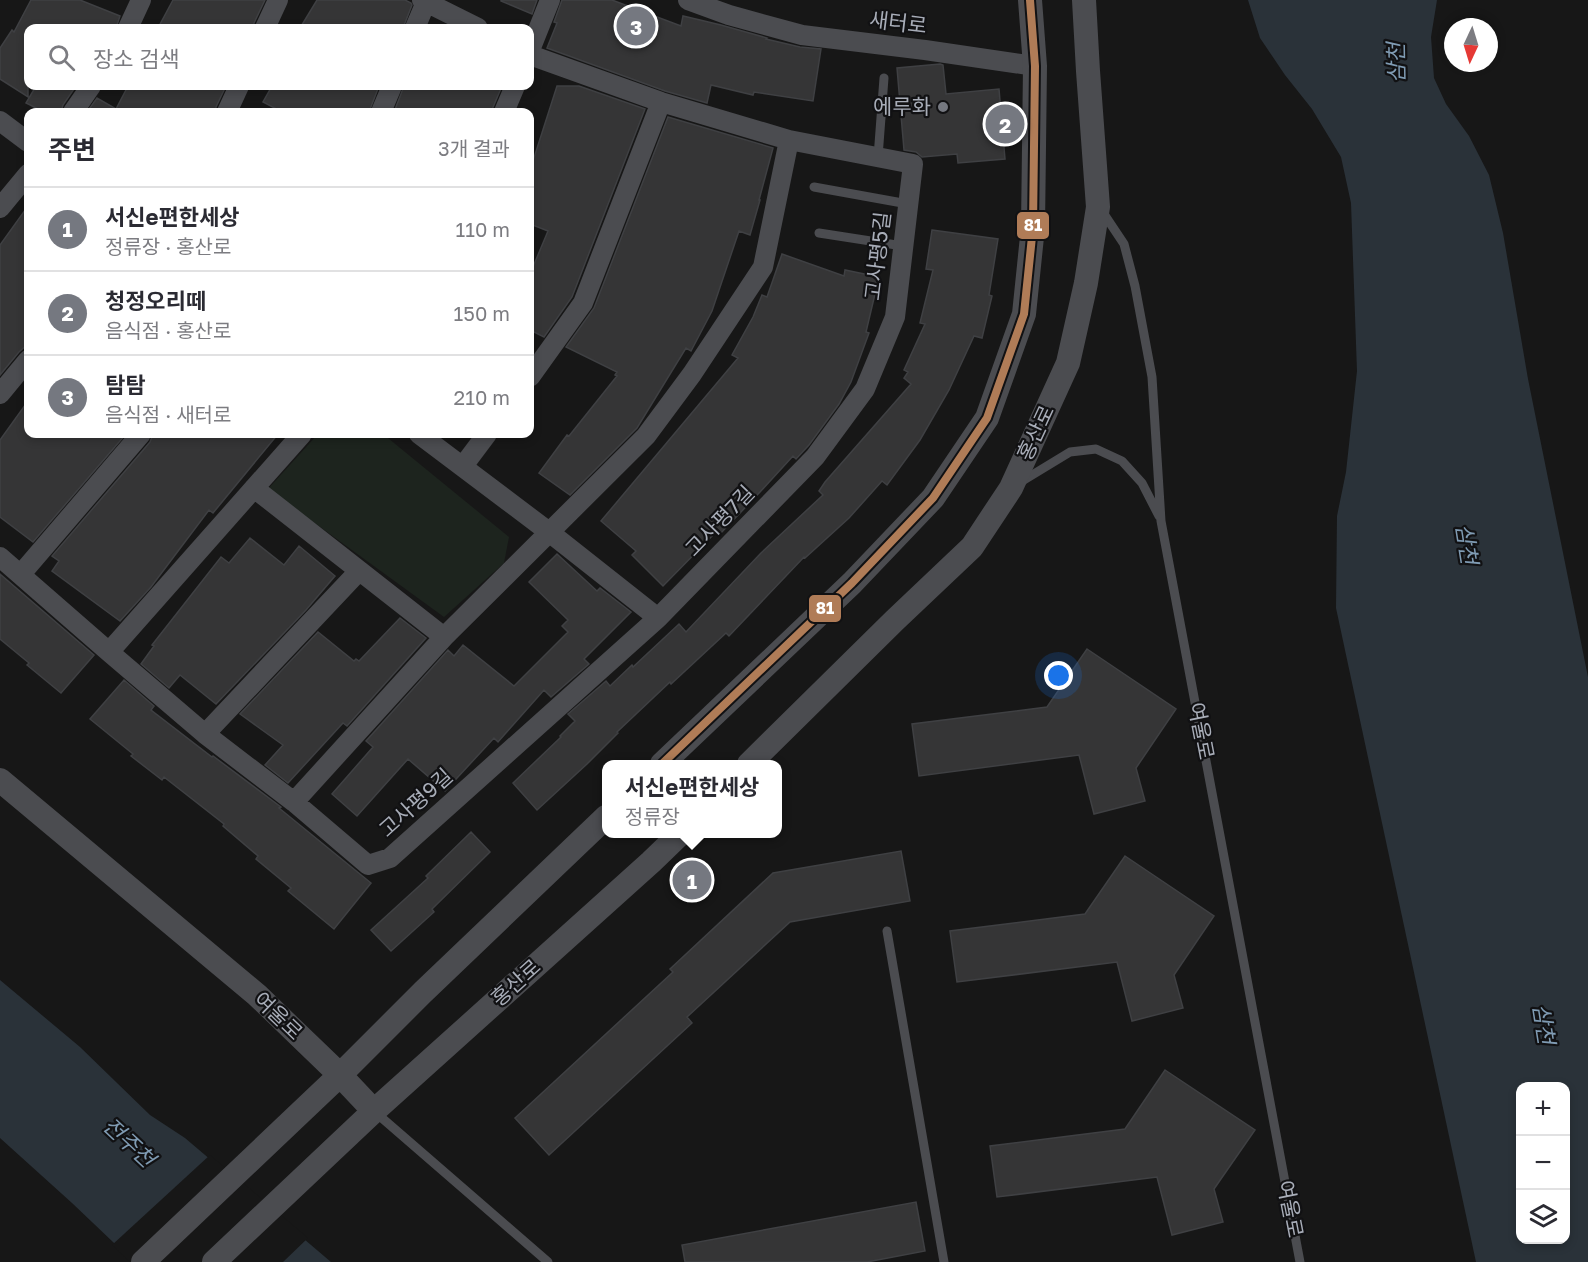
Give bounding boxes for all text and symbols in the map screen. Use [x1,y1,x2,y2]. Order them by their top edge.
pin: 3 [616,3,656,48]
street label: 새터로 [868,6,928,38]
north arrow [1444,18,1498,72]
search box [24,24,534,90]
water label: 삼천 [1382,40,1409,83]
icon: search [45,41,78,74]
text: 장소 검색 [93,45,179,72]
place label: 에루화 [873,93,931,119]
marker: 에루화 [936,100,950,114]
pin: 2 [986,102,1024,146]
text: 주변 [48,134,96,165]
text: 3개 결과 [438,136,510,160]
text: 서신e편한세상 [105,203,239,230]
street label: 고사평5길 [859,210,895,302]
line badge: 81 [1016,211,1050,240]
text: 81 [1024,215,1042,235]
text: 1 [62,217,73,241]
text: 110 m [456,217,510,241]
text: 정류장 · 홍산로 [105,234,231,258]
text: 청정오리떼 [105,287,206,314]
text: 2 [61,301,74,325]
text: 150 m [454,301,510,325]
text: 음식점 · 홍산로 [105,318,231,342]
text: 탐탐 [105,371,145,398]
text: 3 [61,385,74,409]
text: 210 m [454,385,510,409]
street label: 홍산로 [1011,401,1059,464]
text: 음식점 · 새터로 [105,402,231,426]
street label: 고사평7길 [679,479,759,561]
water label: 삼천 [1451,522,1484,569]
line badge: 81 [808,594,842,623]
text: 81 [816,598,834,618]
your location [1044,661,1073,690]
street label: 여울로 [1184,700,1220,762]
popup [602,760,782,838]
street label: 고사평9길 [373,762,457,842]
text: 서신e편한세상 [625,773,759,800]
text: 정류장 [625,804,680,828]
pin: 1 [672,858,712,902]
street label: 홍산로 [485,953,546,1011]
street label: 여울로 [249,986,309,1045]
water label: 삼천 [1528,1002,1561,1049]
map controls [1516,1082,1570,1244]
button: + [1516,1082,1570,1136]
water label: 전주천 [98,1111,163,1174]
button: − [1516,1136,1570,1190]
street label: 여울로 [1273,1178,1309,1240]
button: layers [1516,1190,1570,1244]

